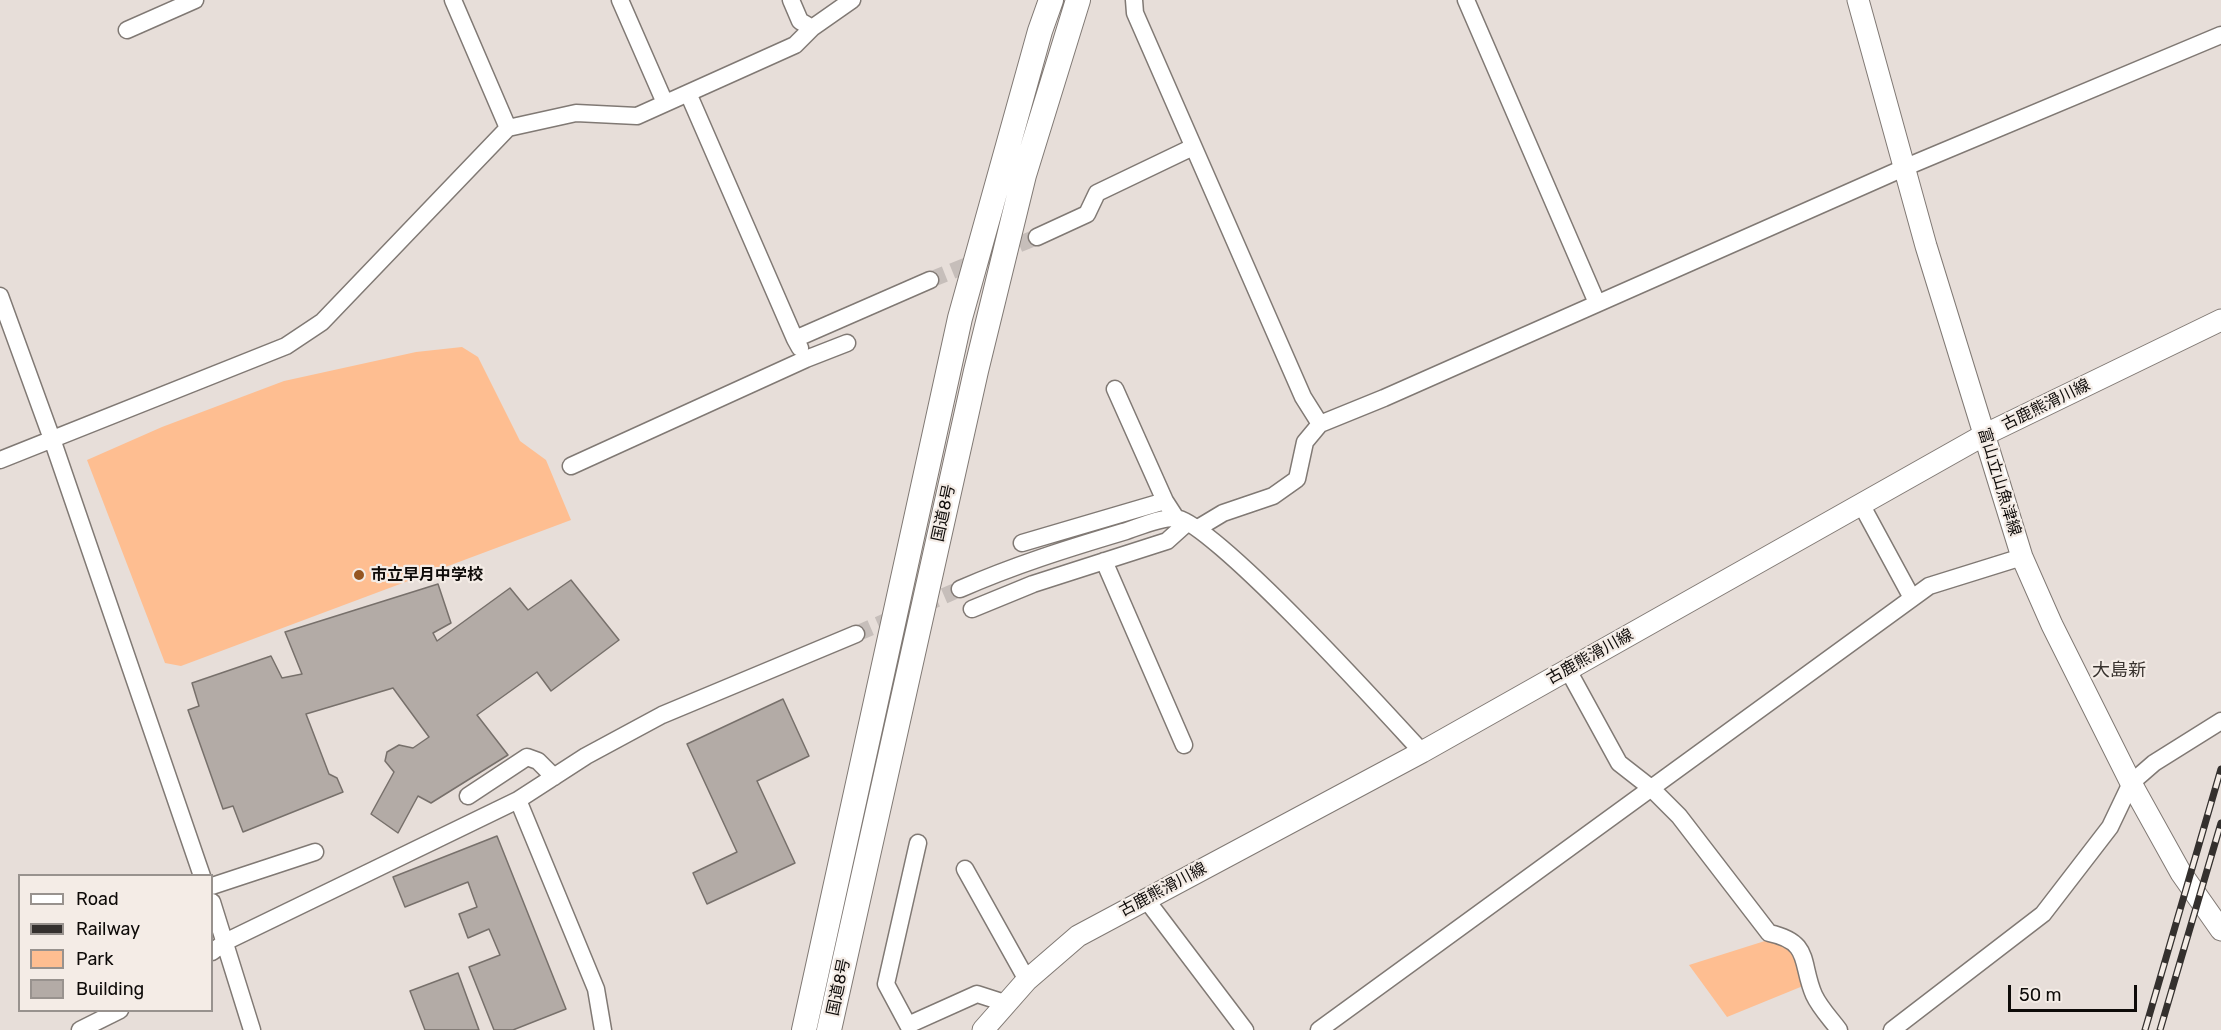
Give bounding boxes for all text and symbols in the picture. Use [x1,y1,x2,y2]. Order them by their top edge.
street label: 古鹿熊滑川線 [1999,375,2093,435]
street label: 富山立山魚津線 [1973,426,2025,538]
street label: 国道8号 [929,483,959,543]
place label: 市立早月中学校 [371,565,483,585]
marker: 市立早月中学校 [352,568,366,582]
street label: 古鹿熊滑川線 [1543,625,1637,689]
district label: 大島新 [2092,660,2146,682]
street label: 古鹿熊滑川線 [1116,859,1210,921]
legend [18,874,213,1012]
text: Road [76,888,119,910]
text: Railway [76,918,140,940]
text: Park [76,948,113,970]
street label: 国道8号 [824,957,854,1017]
scale bar [2011,973,2140,1011]
text: Building [76,978,144,1000]
text: 50 m [2019,984,2062,1006]

